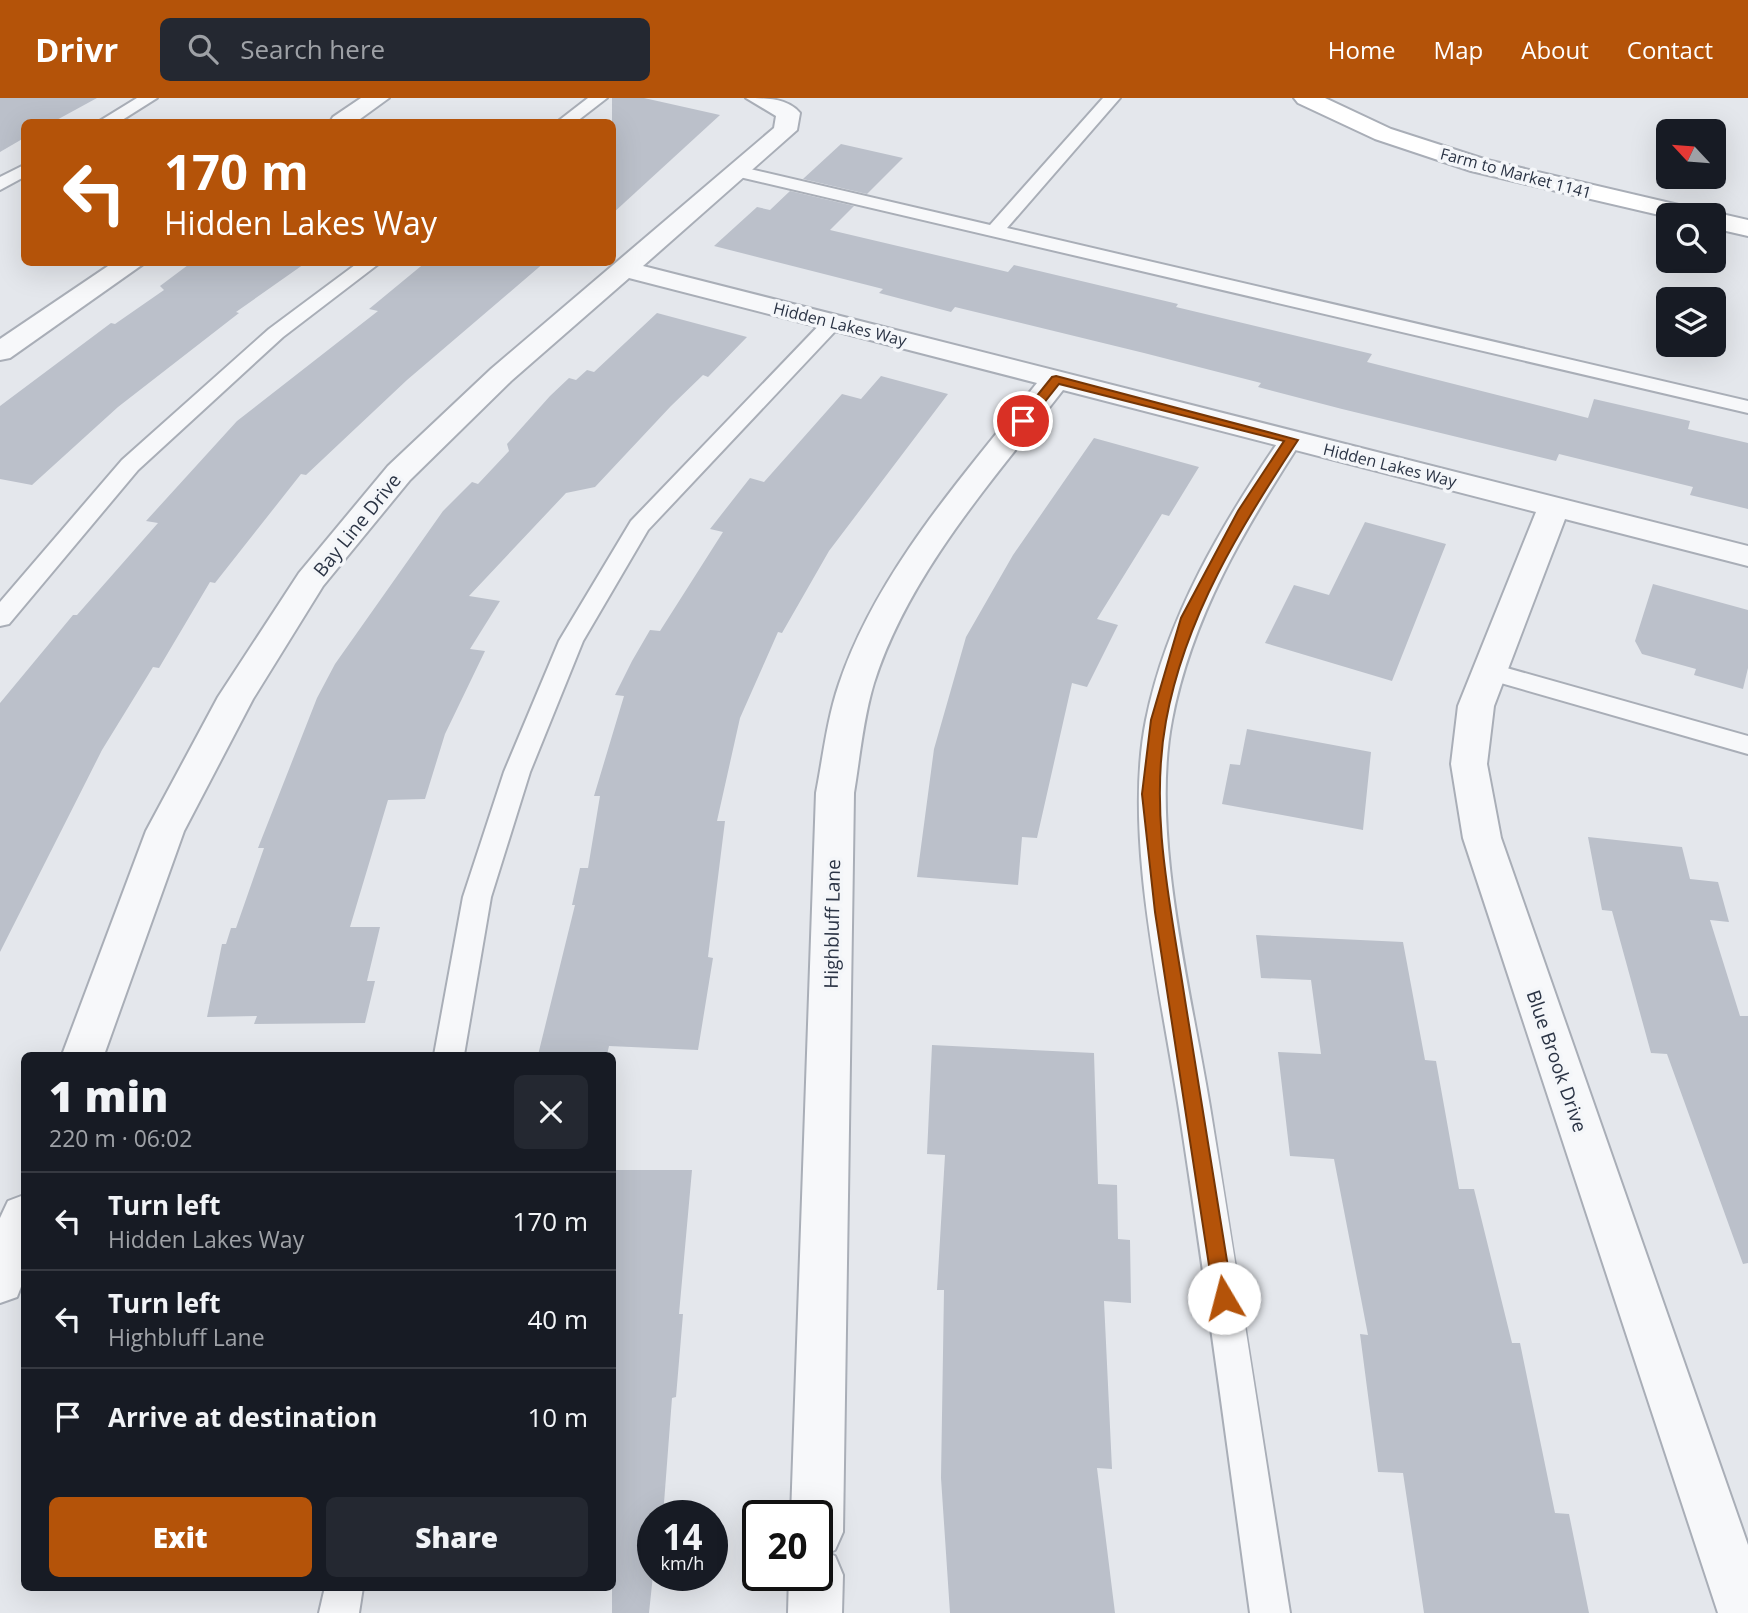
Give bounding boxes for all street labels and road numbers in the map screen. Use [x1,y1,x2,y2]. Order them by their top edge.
street label: Farm to Market 1141 [1438,142,1594,204]
street label: Hidden Lakes Way [771,297,910,351]
street label: Hidden Lakes Way [1321,438,1460,492]
street label: Bay Line Drive [307,468,407,582]
street label: Highbluff Lane [818,859,846,989]
street label: Blue Brook Drive [1521,986,1593,1136]

